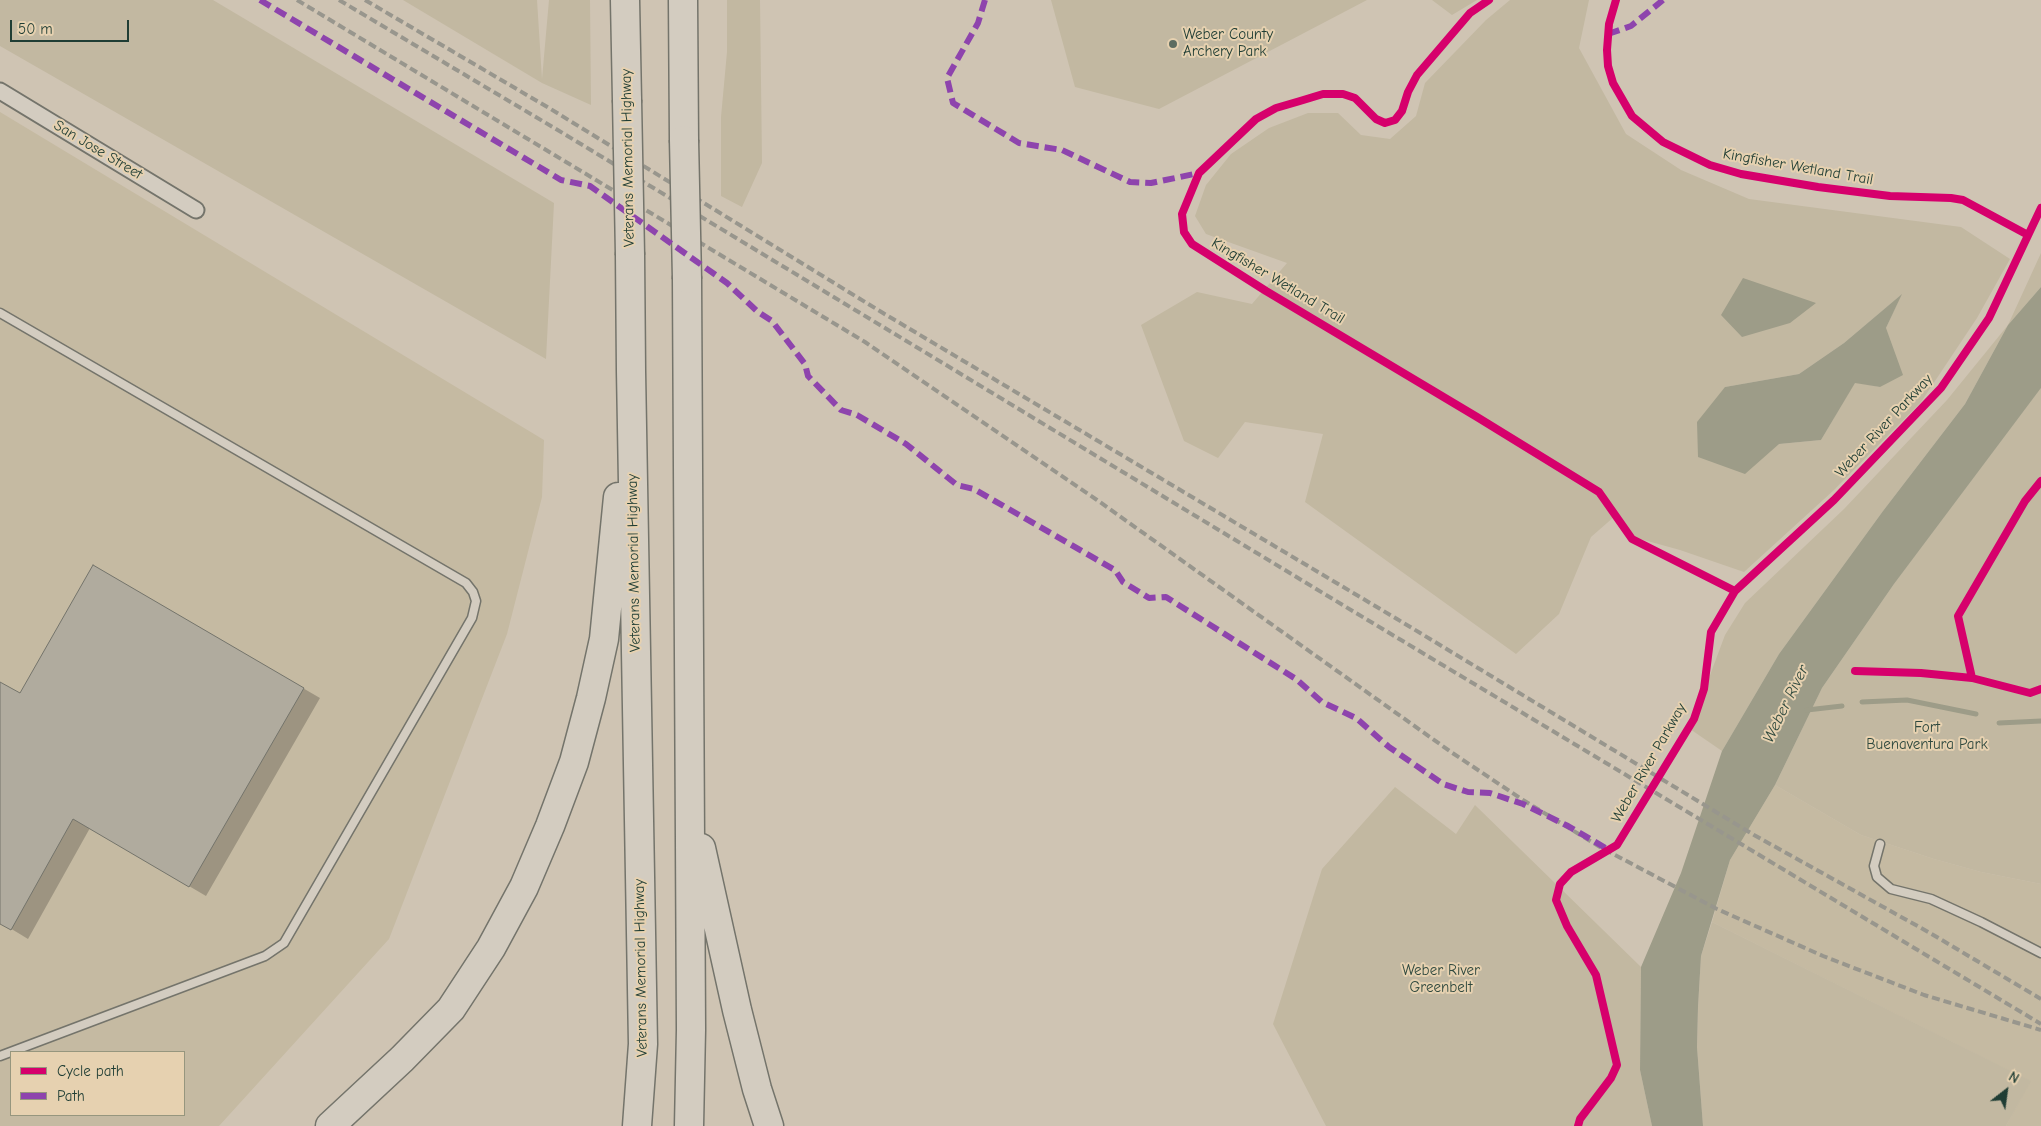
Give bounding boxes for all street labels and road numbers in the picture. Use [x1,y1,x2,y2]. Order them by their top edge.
street label: Veterans Memorial Highway [617,69,639,247]
street label: San Jose Street [50,116,146,184]
street label: Kingfisher Wetland Trail [1721,145,1875,189]
street label: Kingfisher Wetland Trail [1208,234,1348,328]
street label: Weber River Parkway [1831,371,1937,481]
street label: Veterans Memorial Highway [623,474,645,652]
street label: Weber River Parkway [1608,700,1690,826]
street label: Veterans Memorial Highway [630,879,652,1057]

